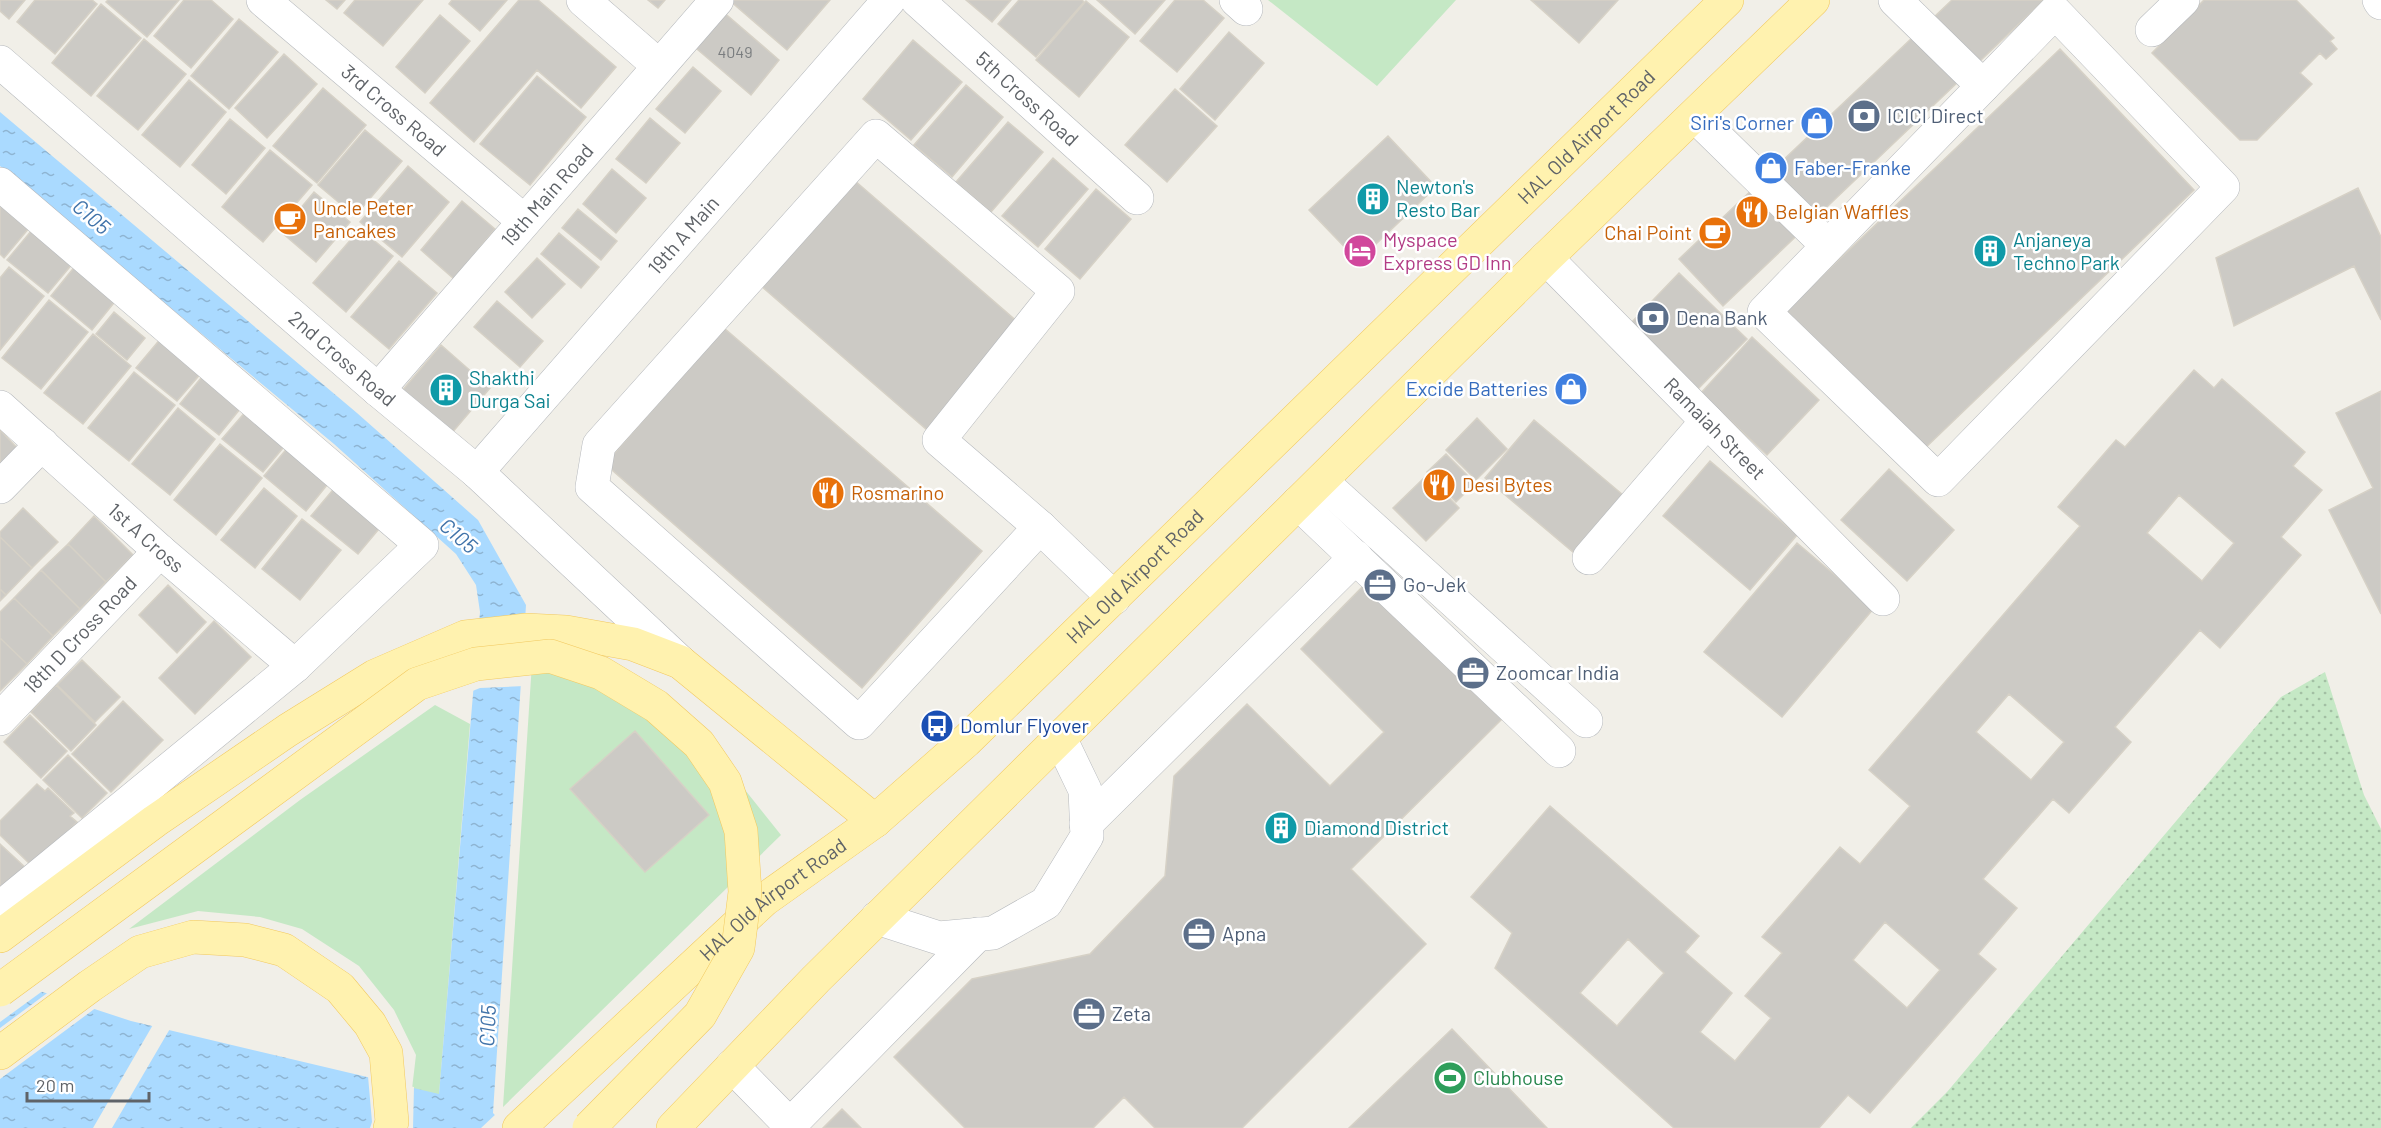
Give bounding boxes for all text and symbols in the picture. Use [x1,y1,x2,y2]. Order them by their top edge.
house number: 4049 [717,42,753,61]
street label: 5th Cross Road [971,46,1084,151]
street label: 3rd Cross Road [337,59,451,161]
street label: HAL Old Airport Road [1512,64,1659,208]
bank icon: ICICI Direct [1846,98,1882,134]
place label: ICICI Direct [1887,103,1984,127]
shop icon: Siri's Corner [1799,105,1835,141]
place label: Siri's Corner [1690,110,1794,134]
street label: 19th Main Road [495,138,598,251]
shop icon: Faber-Franke [1753,150,1789,186]
place label: Faber-Franke [1794,155,1911,179]
place label: Newton's Resto Bar [1396,174,1480,221]
building icon: Newton's Resto Bar [1355,181,1391,217]
street label: 19th A Main [642,191,723,279]
water label: C105 [68,193,116,239]
restaurant icon: Belgian Waffles [1734,194,1770,230]
place label: Uncle Peter Pancakes [313,195,413,242]
place label: Belgian Waffles [1775,199,1909,223]
cafe icon: Uncle Peter Pancakes [272,201,308,237]
cafe icon: Chai Point [1697,215,1733,251]
place label: Chai Point [1604,220,1692,244]
place label: Myspace Express GD Inn [1383,227,1512,274]
place label: Anjaneya Techno Park [2013,227,2120,274]
hotel icon: Myspace Express GD Inn [1342,233,1378,269]
building icon: Anjaneya Techno Park [1972,233,2008,269]
bank icon: Dena Bank [1635,300,1671,336]
street label: 2nd Cross Road [284,305,401,411]
place label: Dena Bank [1676,305,1767,329]
place label: Shakthi Durga Sai [469,365,551,412]
shop icon: Excide Batteries [1553,371,1589,407]
building icon: Shakthi Durga Sai [428,372,464,408]
street label: Ramaiah Street [1660,372,1771,484]
place label: Excide Batteries [1406,376,1548,400]
restaurant icon: Desi Bytes [1421,467,1457,503]
place label: Desi Bytes [1462,472,1552,496]
restaurant icon: Rosmarino [810,475,846,511]
place label: Rosmarino [851,480,944,504]
street label: 1st A Cross [104,497,189,577]
street label: HAL Old Airport Road [1061,504,1208,648]
water label: C105 [435,512,483,558]
office icon: Go-Jek [1362,567,1398,603]
street label: 18th D Cross Road [18,571,141,698]
place label: Go-Jek [1403,572,1466,596]
office icon: Zoomcar India [1455,655,1491,691]
place label: Zoomcar India [1496,660,1619,684]
bus stop icon: Domlur Flyover [919,708,955,744]
place label: Domlur Flyover [960,713,1089,737]
building icon: Diamond District [1263,810,1299,846]
place label: Diamond District [1304,815,1449,839]
street label: HAL Old Airport Road [694,832,851,965]
office icon: Apna [1181,916,1217,952]
place label: Apna [1222,921,1266,945]
office icon: Zeta [1071,996,1107,1032]
place label: Zeta [1112,1001,1151,1025]
water label: C105 [473,1004,500,1047]
sports icon: Clubhouse [1432,1060,1468,1096]
scale bar [27,1065,148,1103]
place label: Clubhouse [1473,1065,1564,1089]
text: 20 m [36,1074,74,1096]

